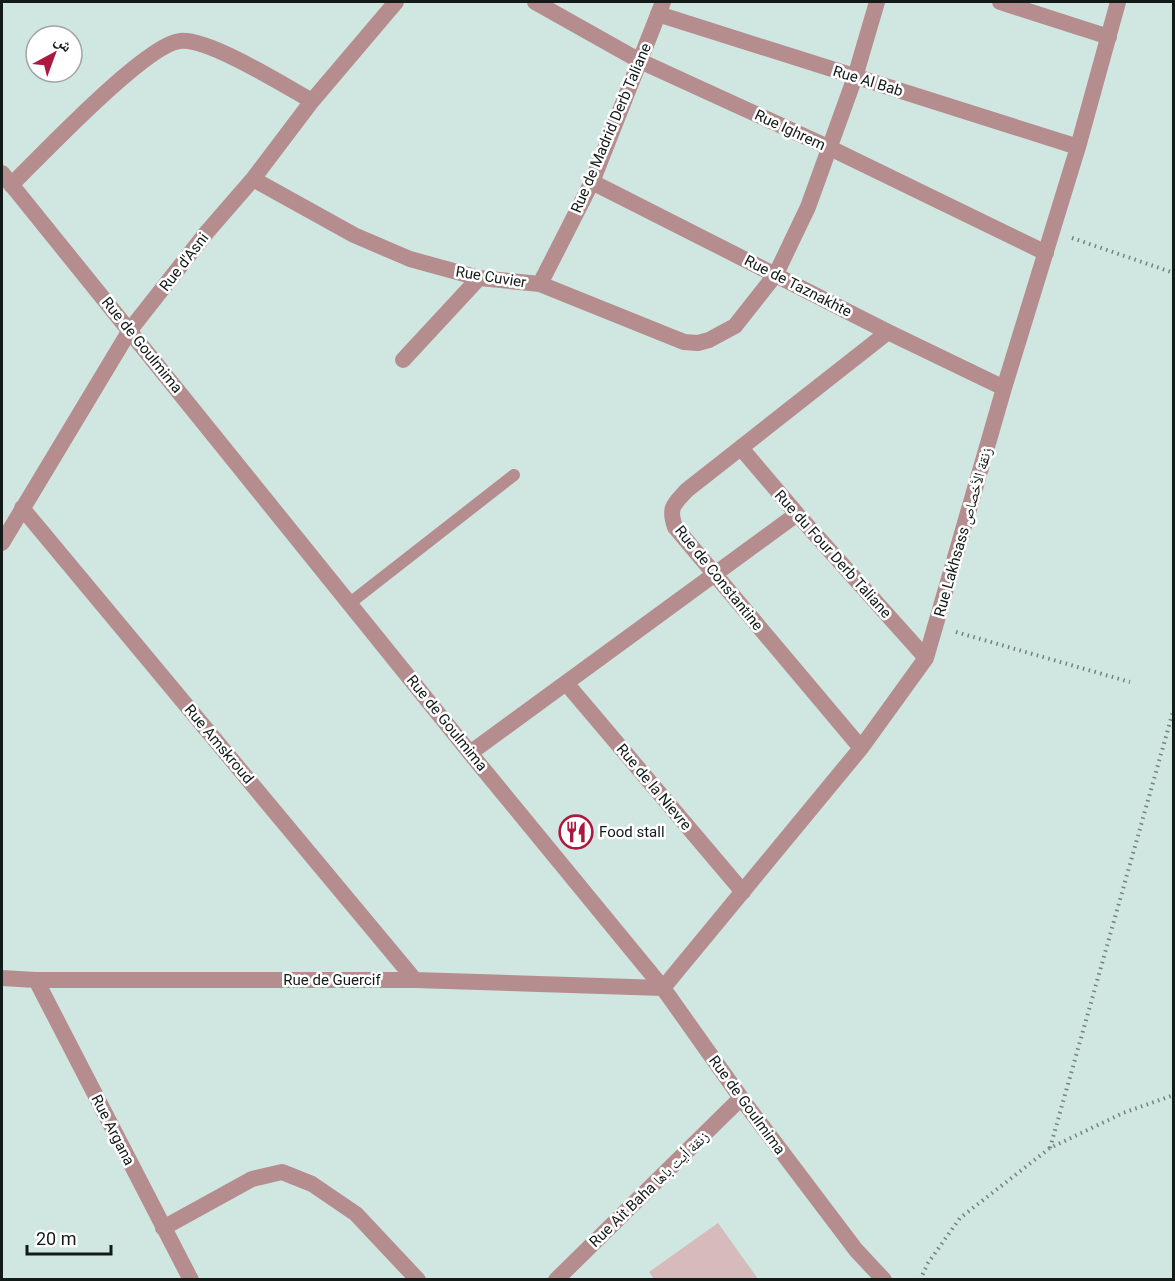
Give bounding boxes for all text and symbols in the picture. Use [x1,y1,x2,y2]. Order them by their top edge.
north arrow [24,24,84,84]
text: ش [51,30,76,56]
street label: Rue de Madrid Derb Taliane [567,40,655,216]
street label: Rue Al Bab [831,62,905,100]
street label: Rue Ighrem [752,106,828,154]
street label: Rue d'Asni [156,229,212,295]
street label: Rue de Taznakhte [741,251,855,321]
street label: Rue Cuvier [454,263,528,291]
street label: Rue de Goulmima [98,293,186,397]
street label: Rue Lakhsass زنقة الأخصاص [930,445,997,619]
street label: Rue du Four Derb Taliane [771,486,895,622]
street label: Rue de Constantine [671,522,767,634]
street label: Rue de Goulmima [403,671,491,775]
street label: Rue Amskroud [181,701,257,787]
street label: Rue de la Nievre [613,740,695,834]
restaurant icon: Food stall [558,814,594,850]
place label: Food stall [599,823,665,841]
street label: Rue de Guercif [283,971,381,989]
street label: Rue de Goulmima [705,1052,789,1158]
street label: Rue Argana [88,1092,138,1168]
street label: Rue Ait Baha زنقة أيت باها [586,1127,713,1251]
scale bar [27,1218,111,1256]
text: 20 m [36,1228,76,1249]

